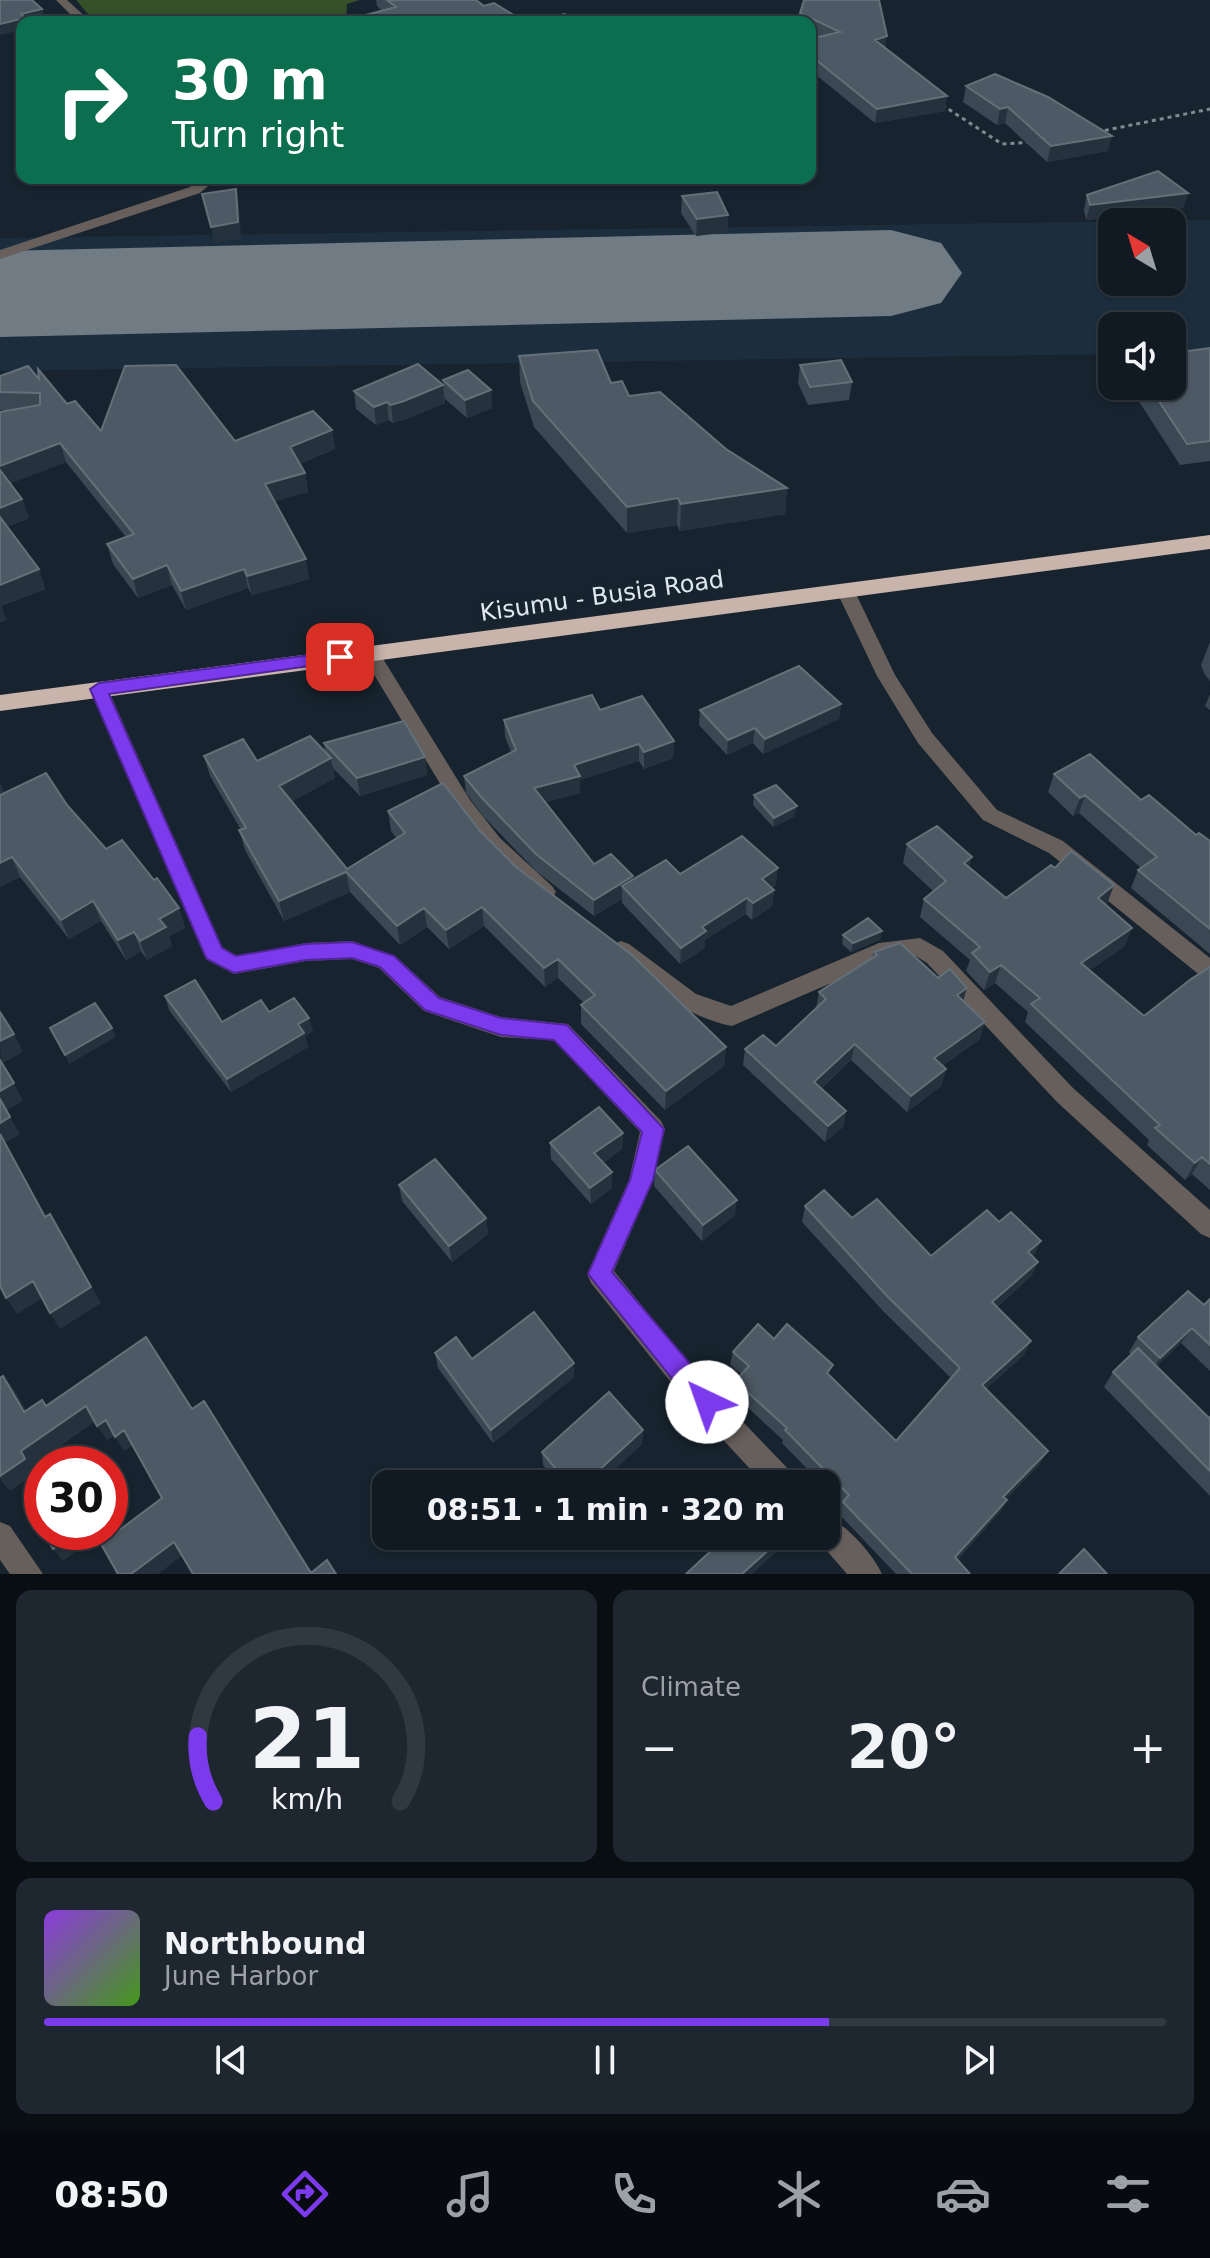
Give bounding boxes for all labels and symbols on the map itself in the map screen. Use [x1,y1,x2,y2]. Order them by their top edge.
north arrow [1098,208,1186,296]
street label: Kisumu - Busia Road [478,565,726,627]
pin [306,623,374,691]
position arrow [665,1360,749,1444]
speed limit sign: 30 [24,1446,128,1550]

